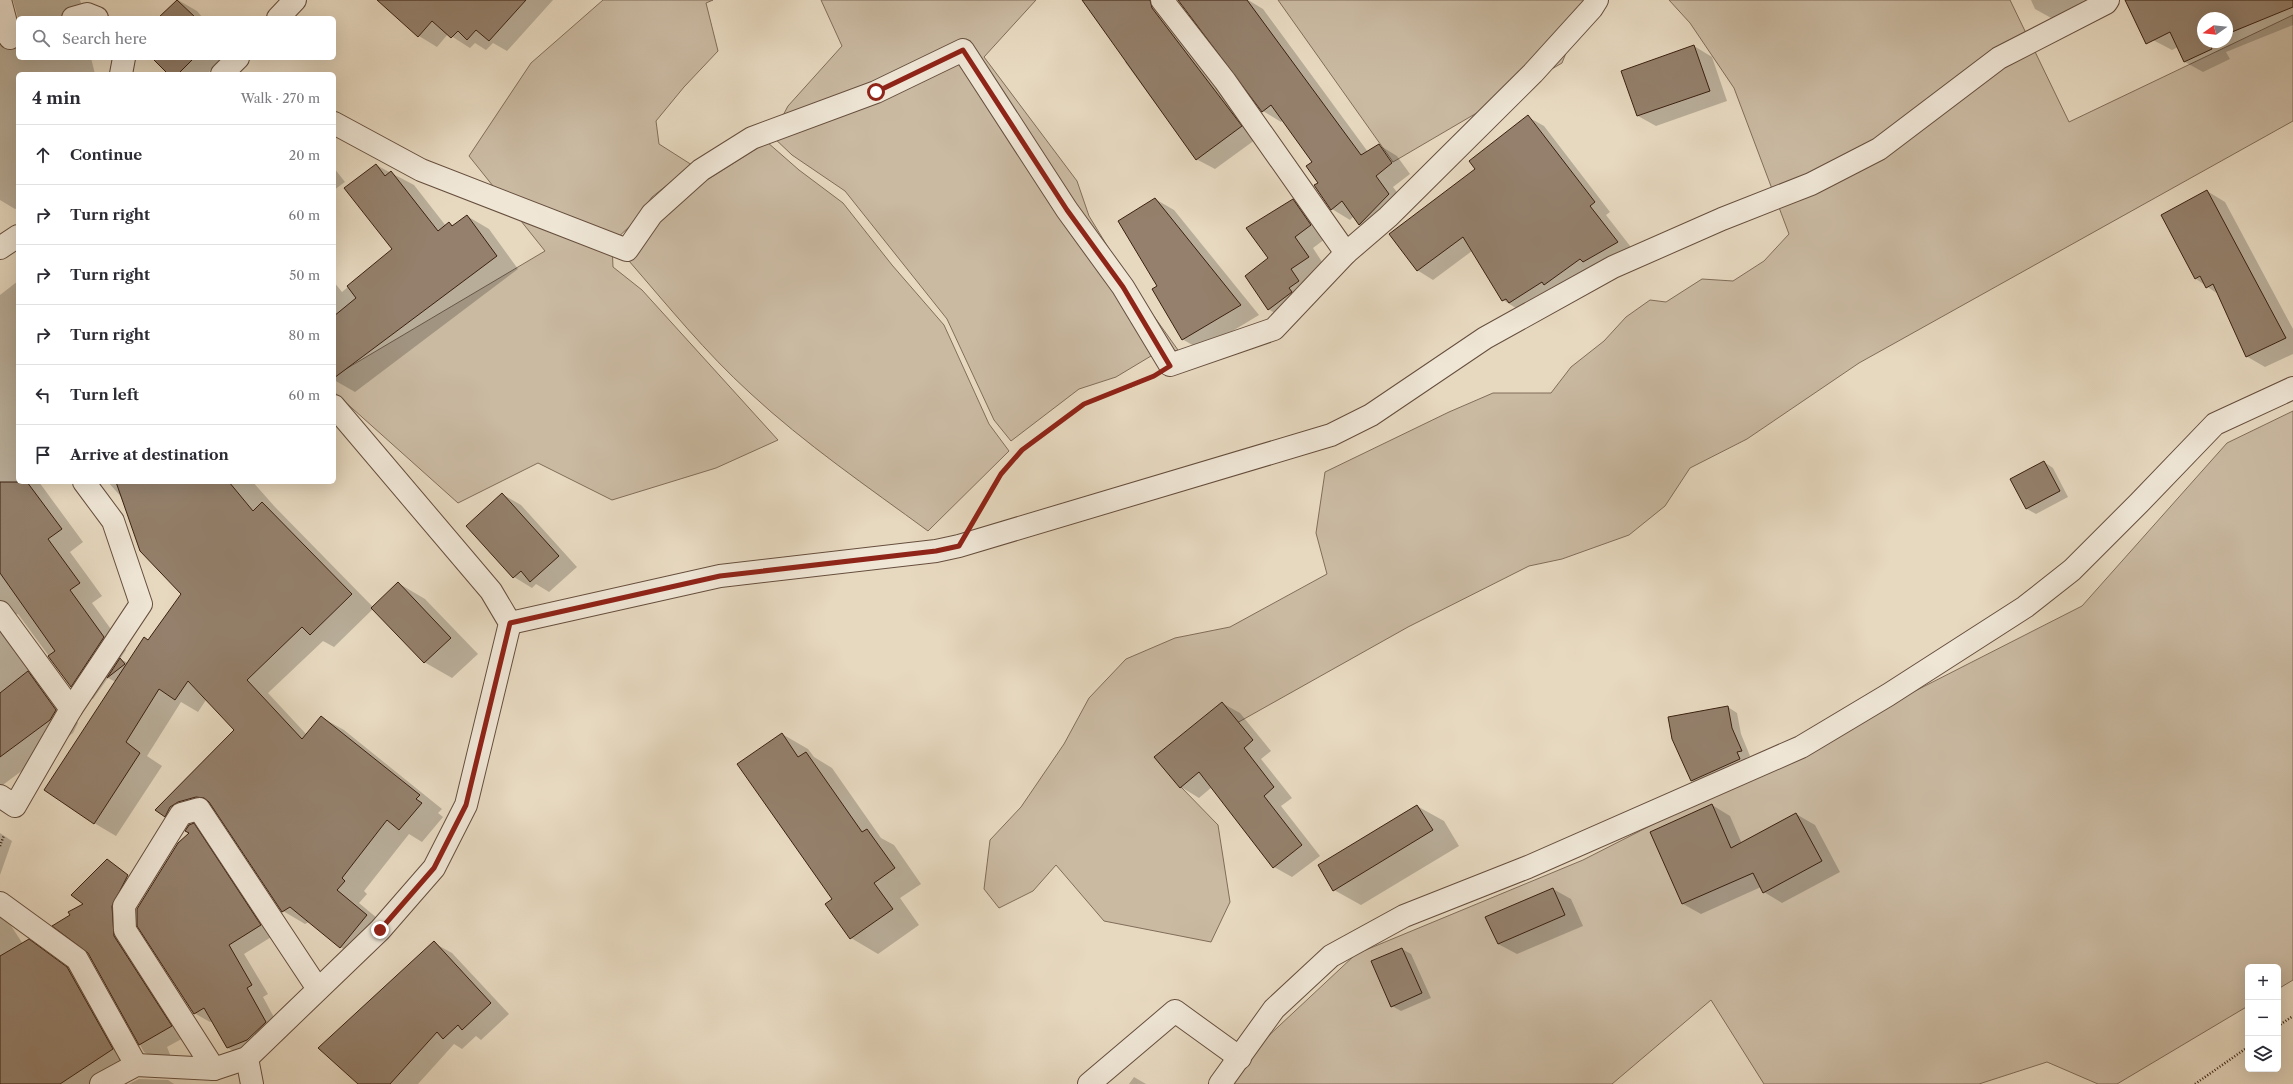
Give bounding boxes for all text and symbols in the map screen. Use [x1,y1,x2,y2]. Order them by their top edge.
north arrow [2197,12,2233,48]
search box [16,16,336,60]
icon: search [30,27,52,49]
text: Search here [62,29,147,48]
route start [867,83,885,101]
text: 4 min [32,88,81,108]
text: Walk · 270 m [241,90,320,106]
icon: ahead [32,144,54,166]
text: Continue [70,145,142,164]
text: 20 m [289,147,320,163]
icon: right [32,204,54,226]
text: Turn right [70,205,150,224]
text: 60 m [289,207,320,223]
icon: right [32,264,54,286]
text: Turn right [70,265,150,284]
text: 50 m [289,267,320,283]
icon: right [32,324,54,346]
text: Turn right [70,325,150,344]
text: 80 m [288,327,320,343]
icon: left [32,384,54,406]
text: Turn left [70,385,139,404]
text: 60 m [289,387,320,403]
icon: arrive [32,444,54,466]
text: Arrive at destination [70,445,229,464]
route end [371,921,389,939]
map controls [2245,964,2281,1072]
button: + [2245,964,2281,1000]
button: − [2245,1000,2281,1036]
button: layers [2245,1036,2281,1072]

